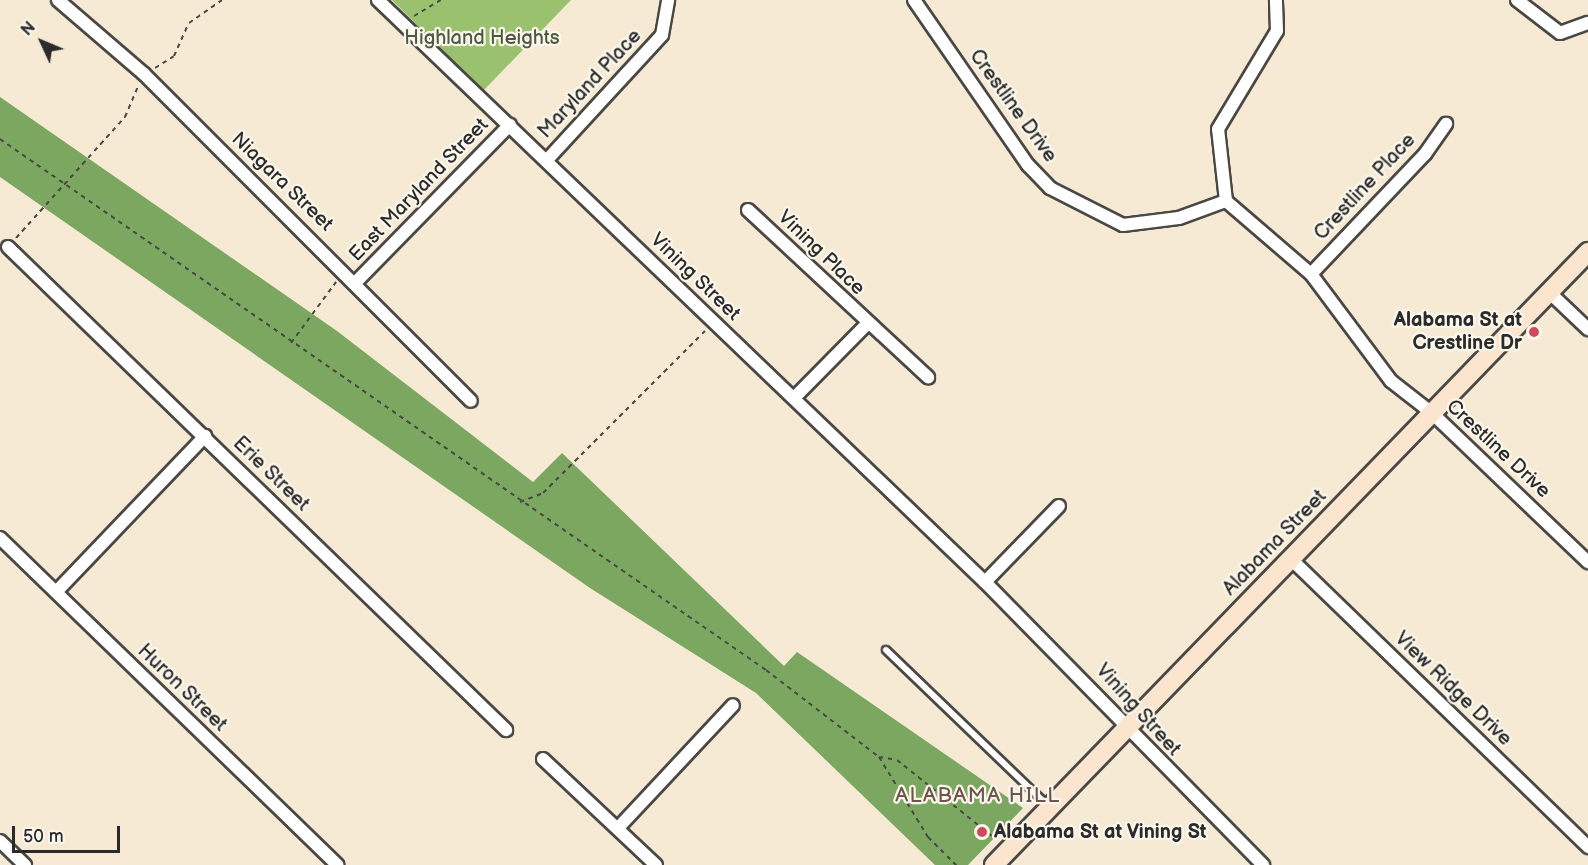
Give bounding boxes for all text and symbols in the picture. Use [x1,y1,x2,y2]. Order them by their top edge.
north arrow [12,12,72,72]
text: N [18,18,40,40]
street label: Maryland Place [533,24,647,144]
park label: Highland Heights [404,26,560,50]
street label: Crestline Drive [964,45,1062,167]
street label: East Maryland Street [344,113,494,267]
street label: Niagara Street [226,127,338,237]
street label: Crestline Place [1309,129,1421,245]
street label: Vining Place [772,205,870,301]
street label: Vining Street [645,228,745,326]
place label: Alabama St at Crestline Dr [1394,308,1522,355]
marker: Alabama St at Crestline Dr [1527,325,1541,339]
street label: Crestline Drive [1441,395,1555,503]
street label: Erie Street [228,432,314,516]
street label: Alabama Street [1218,485,1332,601]
street label: View Ridge Drive [1389,627,1517,751]
street label: Huron Street [132,639,232,737]
street label: Vining Street [1090,659,1186,761]
district label: ALABAMA HILL [895,783,1061,809]
scale bar [15,814,123,852]
place label: Alabama St at Vining St [994,820,1207,844]
marker: Alabama St at Vining St [975,825,989,839]
text: 50 m [23,826,64,847]

